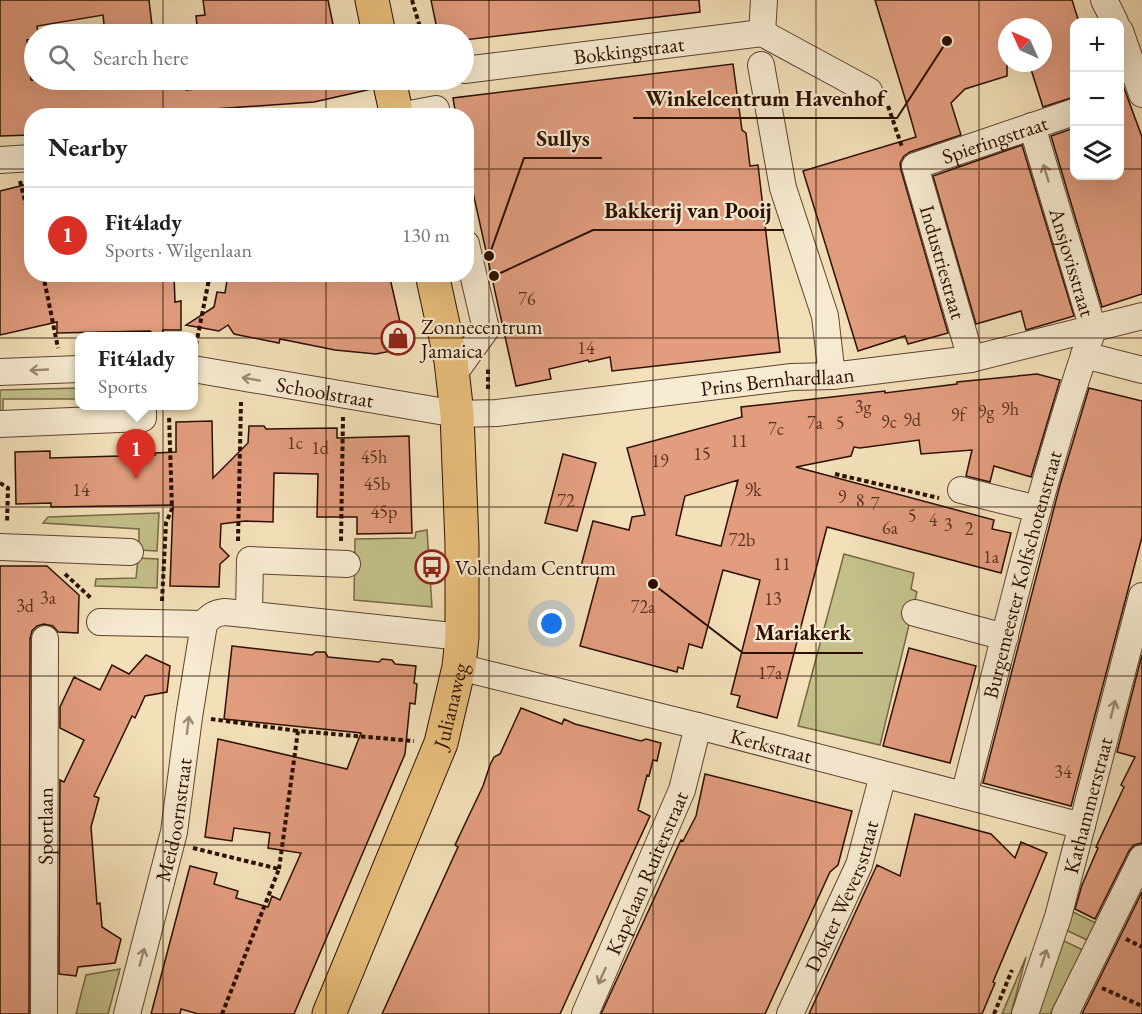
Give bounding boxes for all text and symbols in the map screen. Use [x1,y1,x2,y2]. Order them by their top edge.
north arrow [998,18,1052,72]
map controls [1070,18,1124,180]
button: + [1070,18,1124,72]
search box [24,24,474,90]
street label: Bokkingstraat [572,29,686,70]
icon: search [45,41,78,74]
text: Search here [93,43,188,72]
button: − [1070,72,1124,126]
callout: Winkelcentrum Havenhof [633,78,897,118]
text: Winkelcentrum Havenhof [645,84,888,113]
street label: Spieringstraat [938,108,1051,169]
callout: Sullys [524,118,602,158]
text: Sullys [536,124,590,153]
button: layers [1070,126,1124,180]
text: Nearby [48,130,128,164]
one-way arrow [1040,164,1051,183]
callout: Bakkerij van Pooij [593,190,784,230]
text: Bakkerij van Pooij [604,196,772,225]
street label: Industriestraat [914,202,972,323]
street label: Ansjovisstraat [1043,203,1102,320]
text: Fit4lady [105,208,182,237]
text: 1 [62,222,73,248]
text: 130 m [402,222,450,248]
text: Sports · Wilgenlaan [105,237,252,263]
house number: 76 [518,287,536,310]
place label: Zonnecentrum Jamaica [419,313,543,364]
shop icon: Zonnecentrum Jamaica [380,320,416,356]
popup [75,332,198,410]
house number: 14 [577,336,595,359]
text: Fit4lady [98,344,175,373]
street label: Prins Bernhardlaan [699,360,856,402]
one-way arrow [30,365,50,376]
street label: Schoolstraat [274,370,376,413]
text: Sports [98,373,147,399]
one-way arrow [241,373,261,384]
house number: 3g [855,395,871,418]
house number: 9h [1001,397,1019,420]
house number: 9g [978,400,994,423]
house number: 9f [951,403,967,426]
house number: 9d [903,408,922,431]
house number: 9c [881,410,897,433]
house number: 7a [807,411,824,434]
house number: 5 [836,411,844,434]
house number: 7c [768,417,784,440]
house number: 11 [730,429,748,452]
pin: 1 [116,430,156,479]
house number: 1c [287,431,303,454]
house number: 1d [311,436,330,459]
house number: 15 [693,442,711,465]
house number: 45h [361,445,387,468]
street label: Burgemeester Kolfschotenstraat [976,447,1067,701]
house number: 19 [651,449,669,472]
house number: 45b [364,472,390,495]
house number: 14 [72,478,90,501]
house number: 9k [744,478,762,501]
house number: 9 [838,485,847,508]
house number: 72 [557,489,575,512]
house number: 8 [856,489,864,512]
house number: 7 [871,492,880,515]
house number: 45p [371,500,397,523]
house number: 5 [908,504,916,527]
house number: 4 [929,508,938,531]
house number: 3 [944,513,952,536]
house number: 6a [882,516,899,539]
house number: 2 [965,517,974,540]
house number: 72b [729,528,755,551]
house number: 1a [983,545,1000,568]
bus stop icon: Volendam Centrum [414,549,450,585]
house number: 11 [773,552,791,575]
place label: Volendam Centrum [455,554,616,581]
house number: 3a [40,586,57,609]
house number: 13 [764,587,782,610]
house number: 3d [16,594,35,617]
house number: 72a [631,595,656,618]
your location [537,609,566,638]
callout: Mariakerk [743,613,863,653]
text: Mariakerk [755,618,852,647]
street label: Julianaweg [426,659,473,754]
house number: 17a [758,661,783,684]
one-way arrow [1107,700,1119,719]
one-way arrow [183,716,194,736]
street label: Kerkstraat [728,722,815,769]
street label: Kathammerstraat [1056,734,1118,876]
street label: Meidoornstraat [148,756,197,884]
house number: 34 [1054,760,1072,783]
street label: Kapelaan Ruiterstraat [599,786,694,959]
street label: Sportlaan [31,787,58,865]
street label: Dokter Weversstraat [798,817,884,976]
one-way arrow [136,948,148,967]
one-way arrow [1039,949,1050,968]
one-way arrow [595,967,607,985]

